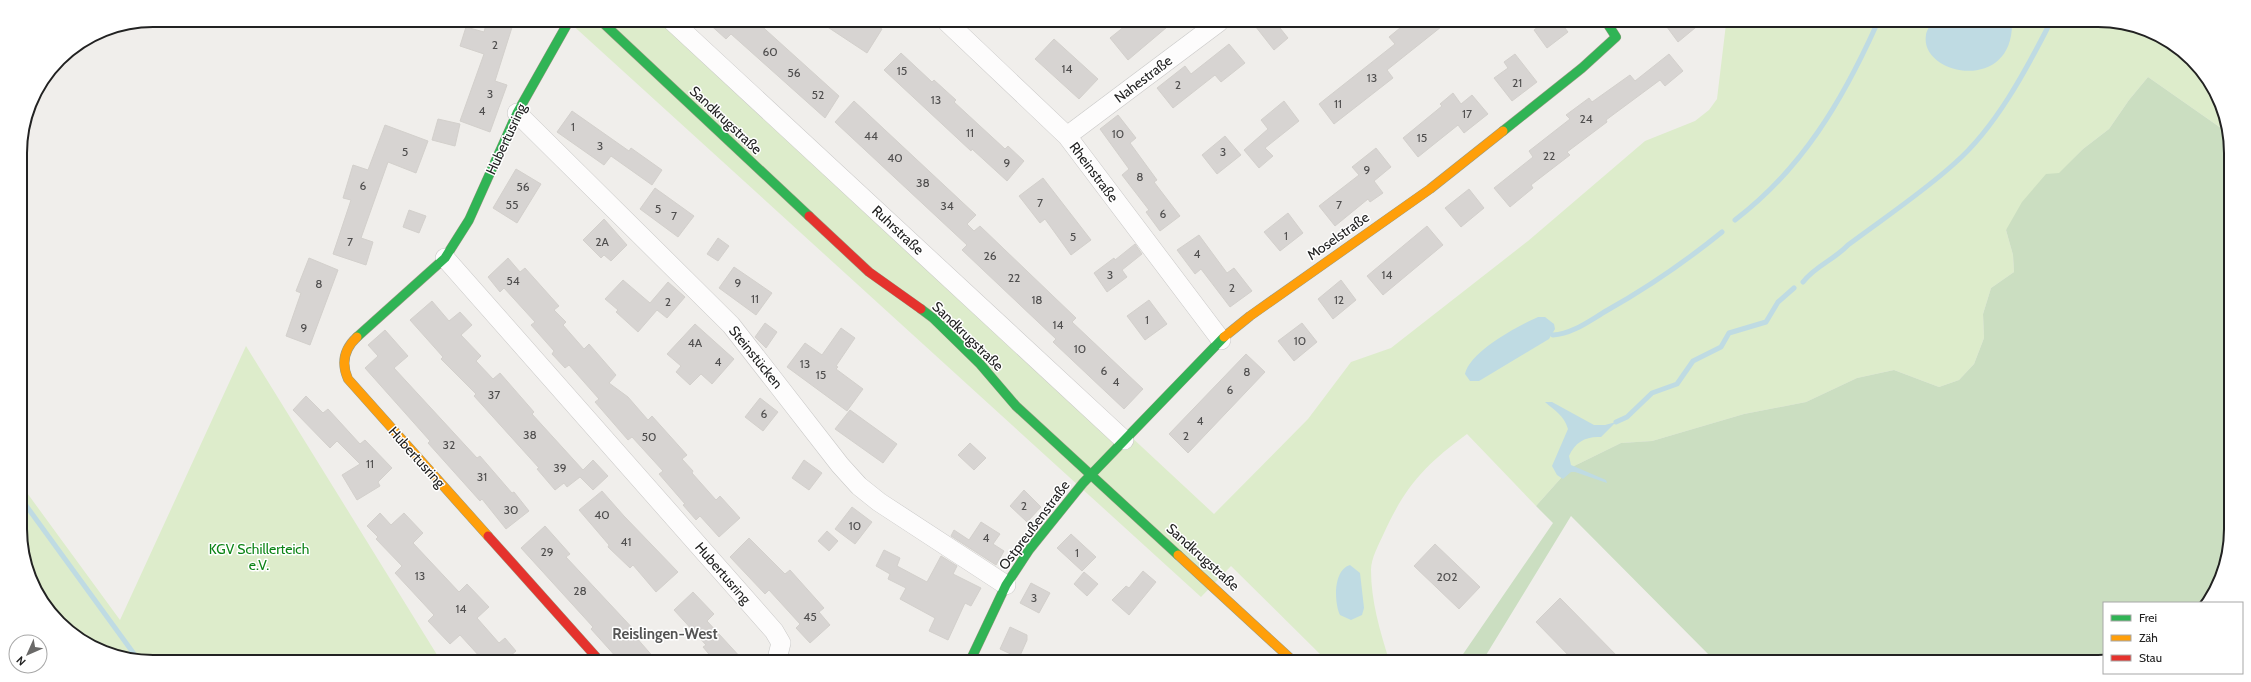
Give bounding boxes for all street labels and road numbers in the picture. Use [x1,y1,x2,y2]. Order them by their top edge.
street label: Nahestraße [1110,51,1176,107]
street label: Sandkrugstraße [686,82,766,158]
street label: Hubertusring [482,100,531,177]
street label: Rheinstraße [1066,138,1122,206]
street label: Ruhrstraße [868,201,928,259]
street label: Moselstraße [1303,208,1373,264]
street label: Sandkrugstraße [929,297,1007,375]
street label: Steinstücken [725,322,787,392]
street label: Hubertusring [385,423,450,492]
street label: Ostpreußenstraße [994,477,1074,573]
street label: Sandkrugstraße [1163,519,1243,595]
street label: Hubertusring [691,538,756,609]

